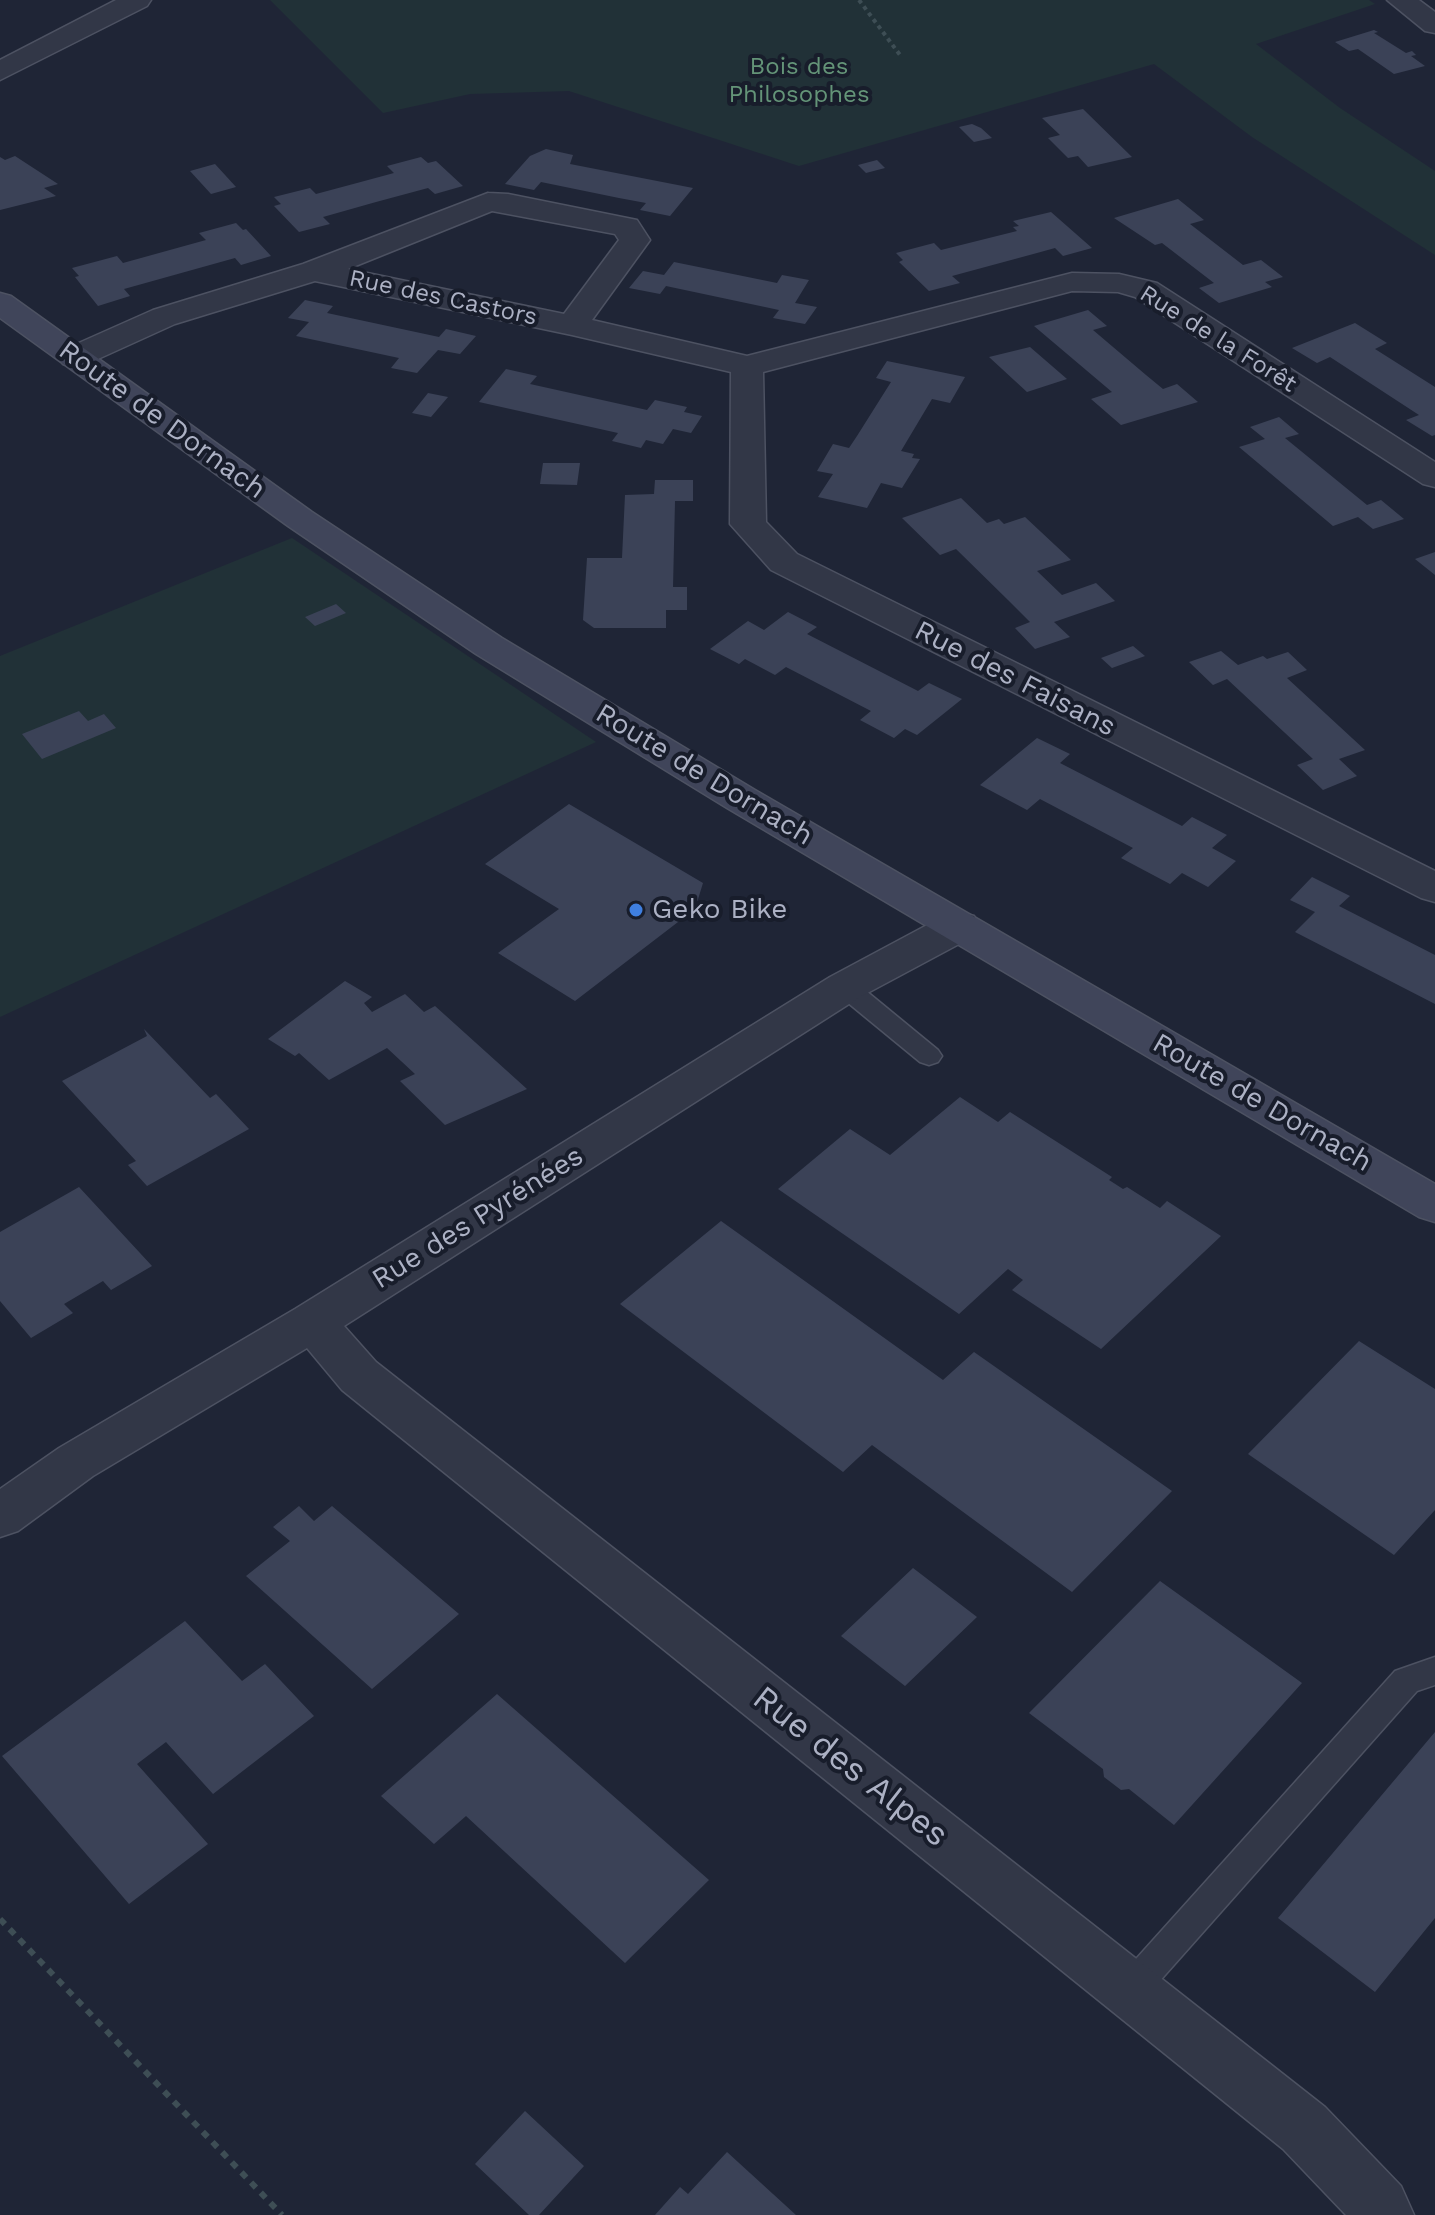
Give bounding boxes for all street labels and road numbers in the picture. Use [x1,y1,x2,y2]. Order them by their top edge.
street label: Rue des Castors [346,264,540,332]
street label: Rue de la Forêt [1134,279,1302,399]
street label: Route de Dornach [52,334,272,506]
street label: Rue des Faisans [909,614,1121,744]
street label: Route de Dornach [589,697,819,853]
street label: Route de Dornach [1146,1027,1378,1179]
street label: Rue des Pyrénées [366,1140,590,1296]
street label: Rue des Alpes [744,1678,956,1856]

